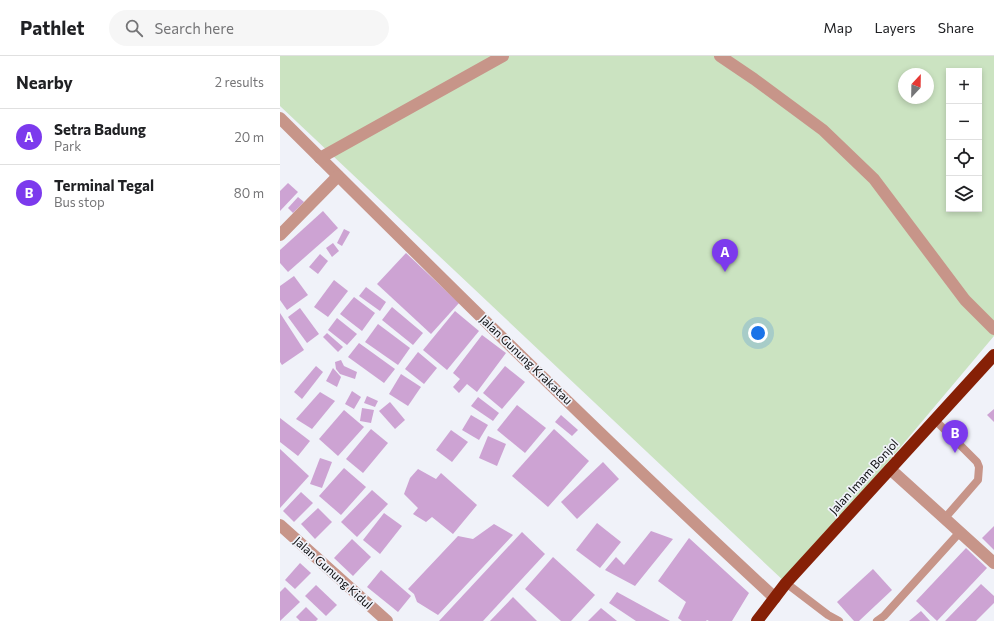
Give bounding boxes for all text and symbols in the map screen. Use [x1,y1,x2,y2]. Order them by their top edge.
search box [109,10,389,46]
text: Pathlet [20,16,85,39]
icon: search [123,17,145,39]
text: Search here [155,19,234,37]
text: Map [824,19,852,36]
text: Layers [874,19,916,36]
text: Share [938,19,974,36]
north arrow [898,68,934,104]
map controls [946,68,982,212]
button: + [946,68,982,104]
text: Nearby [16,72,73,93]
text: 2 results [215,74,264,90]
button: − [946,104,982,140]
text: Setra Badung [54,120,146,138]
text: A [24,129,34,145]
text: 20 m [235,129,264,145]
text: Park [54,138,81,154]
button: locate [946,140,982,176]
text: Terminal Tegal [54,176,154,194]
button: layers [946,176,982,212]
text: B [25,185,33,201]
text: 80 m [234,185,264,201]
text: Bus stop [54,194,105,210]
pin: A [712,239,738,272]
street label: Jalan Gunung Krakatau [477,312,576,408]
your location [748,323,768,343]
pin: B [942,420,968,453]
street label: Jalan Imam Bonjol [826,436,901,517]
street label: Jalan Gunung Kidul [291,533,376,612]

